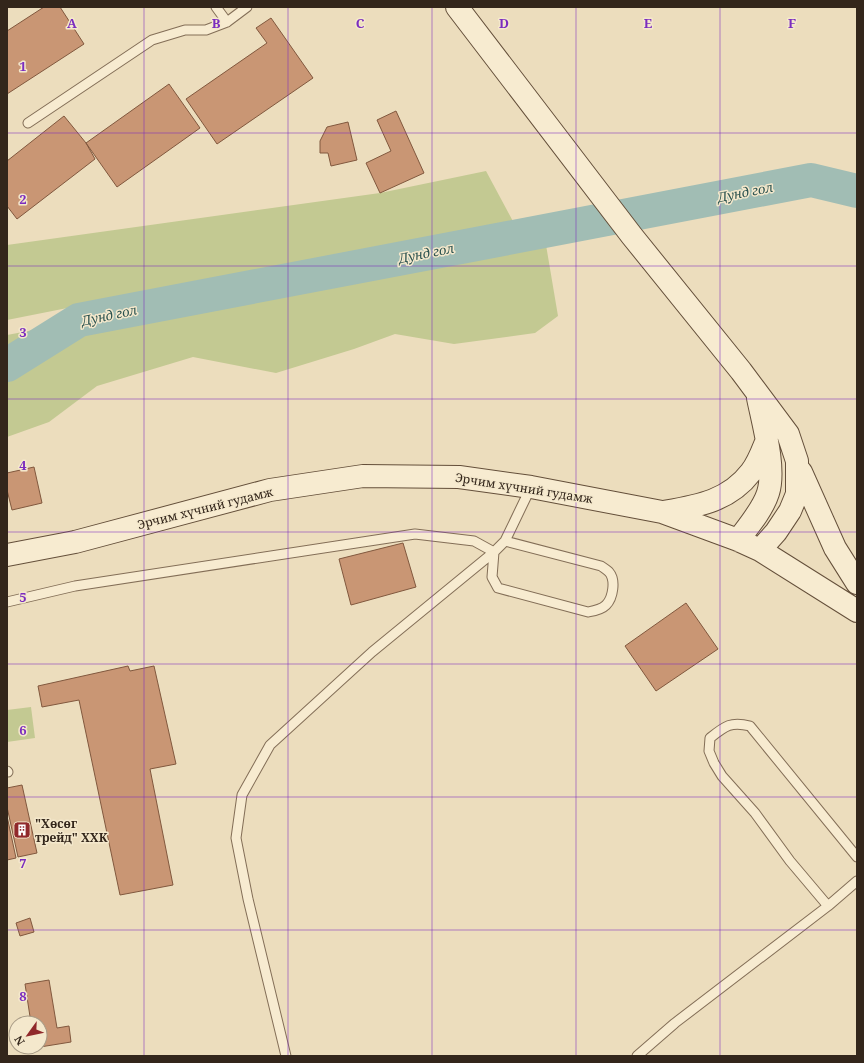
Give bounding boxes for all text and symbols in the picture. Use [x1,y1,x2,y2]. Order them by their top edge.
text: A [67,14,77,32]
text: B [212,14,221,32]
text: C [356,14,365,32]
text: D [499,14,509,32]
text: E [644,14,653,32]
text: F [788,14,796,32]
text: 1 [19,57,27,75]
water label: Дунд гол [714,178,775,207]
text: 2 [19,190,27,208]
water label: Дунд гол [395,239,456,268]
water label: Дунд гол [78,300,139,330]
text: 3 [19,323,27,341]
text: 4 [19,456,27,474]
street label: Эрчим хүчний гудамж [454,469,594,507]
street label: Эрчим хүчний гудамж [136,483,275,533]
text: 5 [19,588,27,606]
text: 6 [19,721,27,739]
place label: "Хөсөг трейд" ХХК [35,815,108,846]
building icon: "Хөсөг трейд" ХХК [12,820,32,840]
text: 7 [19,854,27,872]
text: 8 [19,987,27,1005]
north arrow [8,1015,48,1055]
text: N [10,1033,28,1048]

